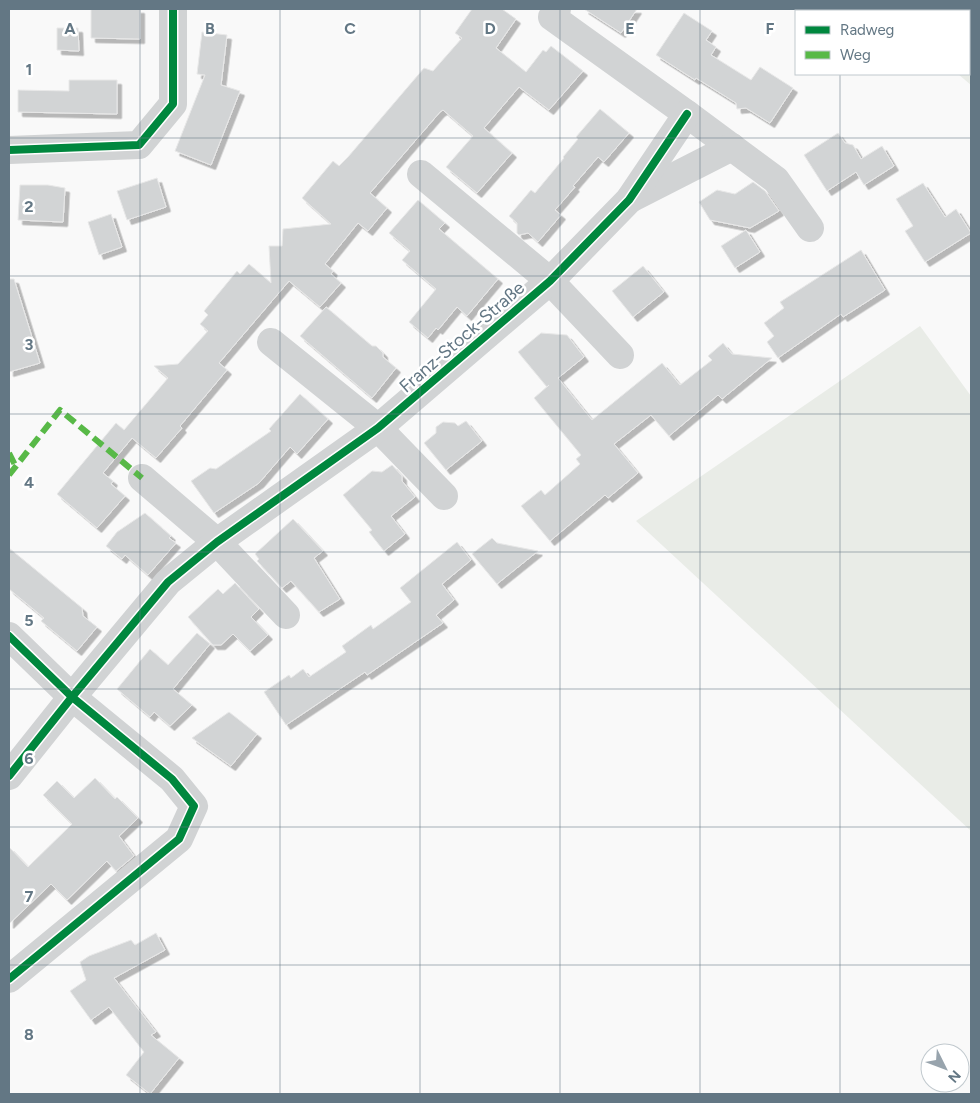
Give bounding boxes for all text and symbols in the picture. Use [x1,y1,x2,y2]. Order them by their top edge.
legend [795,10,970,75]
text: A [64,19,76,38]
text: B [205,19,215,38]
text: C [344,19,356,38]
text: D [484,19,496,38]
text: E [625,19,635,38]
text: F [766,19,775,38]
text: Radweg [840,21,894,39]
text: Weg [840,46,871,64]
text: 1 [26,60,32,79]
text: 2 [24,197,34,216]
street label: Franz-Stock-Straße [395,277,529,397]
text: 3 [25,335,34,354]
text: 4 [24,473,34,492]
text: 5 [24,611,34,630]
text: 6 [24,749,34,768]
text: 7 [25,887,34,906]
text: 8 [24,1025,34,1044]
north arrow [920,1043,970,1093]
text: N [944,1067,964,1086]

